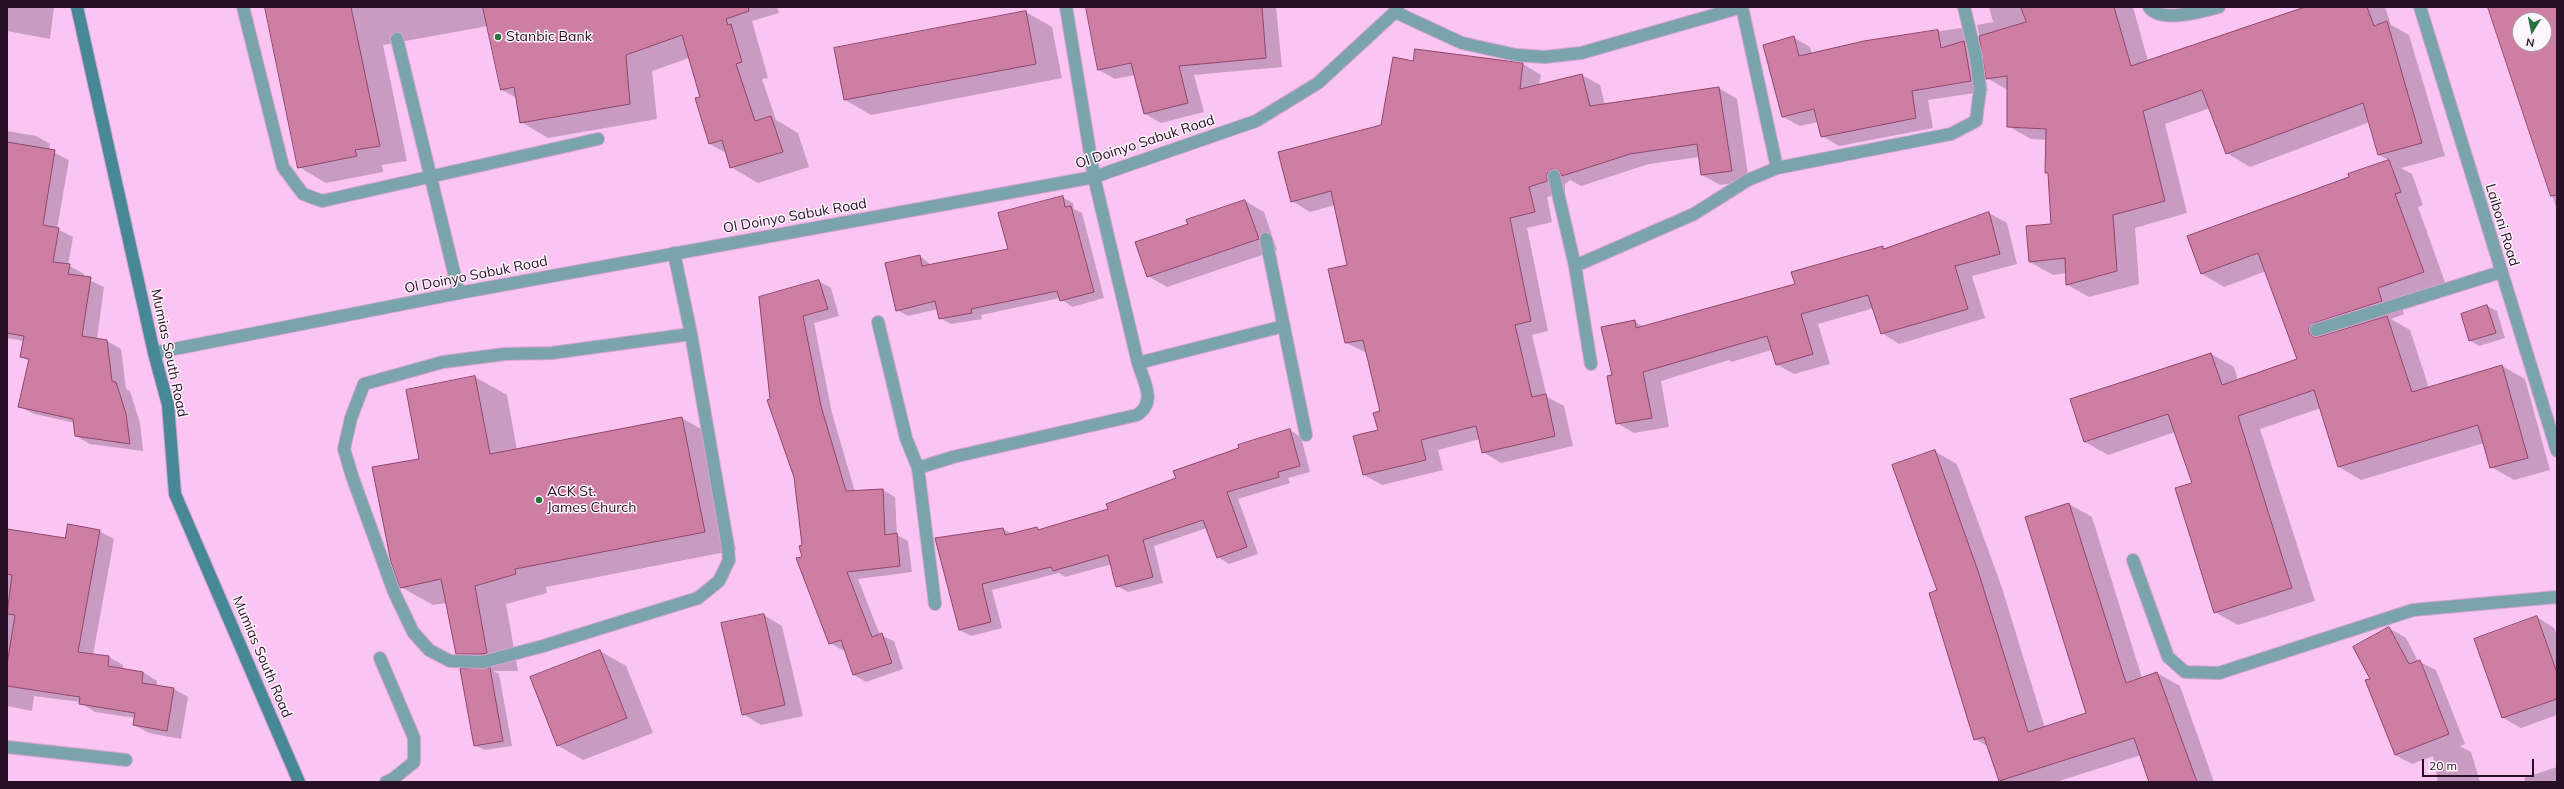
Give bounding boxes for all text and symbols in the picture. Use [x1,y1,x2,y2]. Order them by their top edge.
north arrow [2512,12,2552,52]
place label: Stanbic Bank [506,29,592,45]
marker: Stanbic Bank [493,32,503,42]
text: N [2525,35,2535,50]
street label: Ol Doinyo Sabuk Road [1073,112,1217,172]
street label: Laiboni Road [2482,182,2522,268]
street label: Ol Doinyo Sabuk Road [722,195,868,237]
street label: Ol Doinyo Sabuk Road [403,253,549,297]
street label: Mumias South Road [147,287,191,419]
place label: ACK St. James Church [547,484,636,516]
marker: ACK St. James Church [534,495,544,505]
street label: Mumias South Road [229,594,295,720]
scale bar [2424,751,2536,777]
text: 20 m [2429,758,2457,773]

